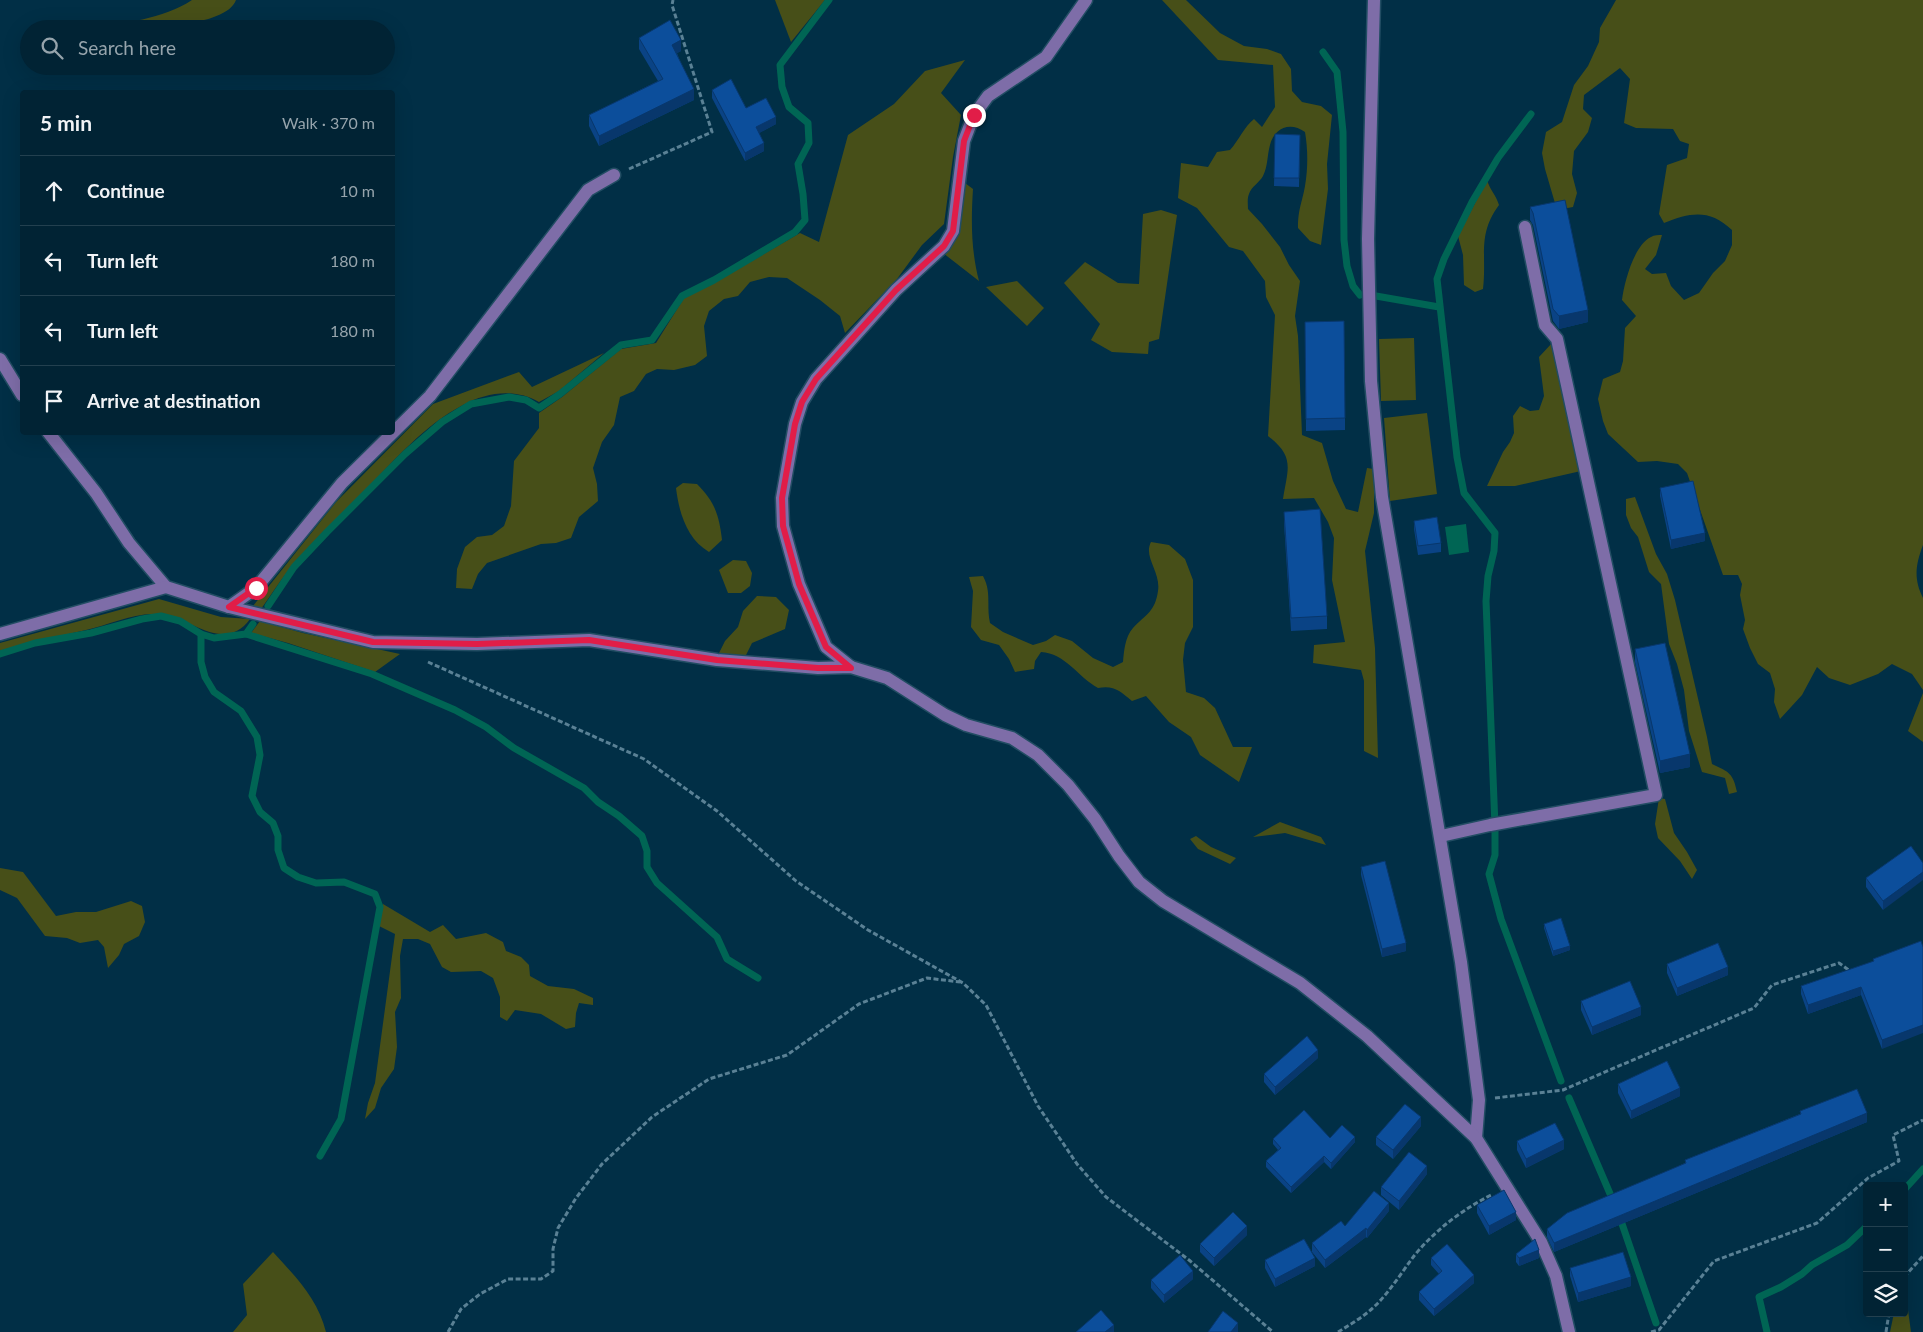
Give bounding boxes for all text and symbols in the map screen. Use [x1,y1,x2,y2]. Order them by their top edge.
search box [20,20,395,75]
icon: search [38,34,66,62]
text: Search here [78,36,176,59]
route end [963,104,986,127]
text: 5 min [40,110,92,135]
text: Walk · 370 m [282,113,375,132]
icon: ahead [40,177,68,205]
text: Continue [87,179,165,202]
text: 10 m [339,181,375,200]
icon: left [40,247,68,275]
text: Turn left [87,249,158,272]
text: 180 m [330,251,375,270]
icon: left [40,317,68,345]
text: Turn left [87,319,158,342]
text: 180 m [330,321,375,340]
icon: arrive [40,387,68,415]
text: Arrive at destination [87,389,260,412]
route start [245,577,268,600]
map controls [1863,1182,1908,1317]
button: + [1863,1182,1908,1227]
button: − [1863,1227,1908,1272]
button: layers [1863,1272,1908,1317]

